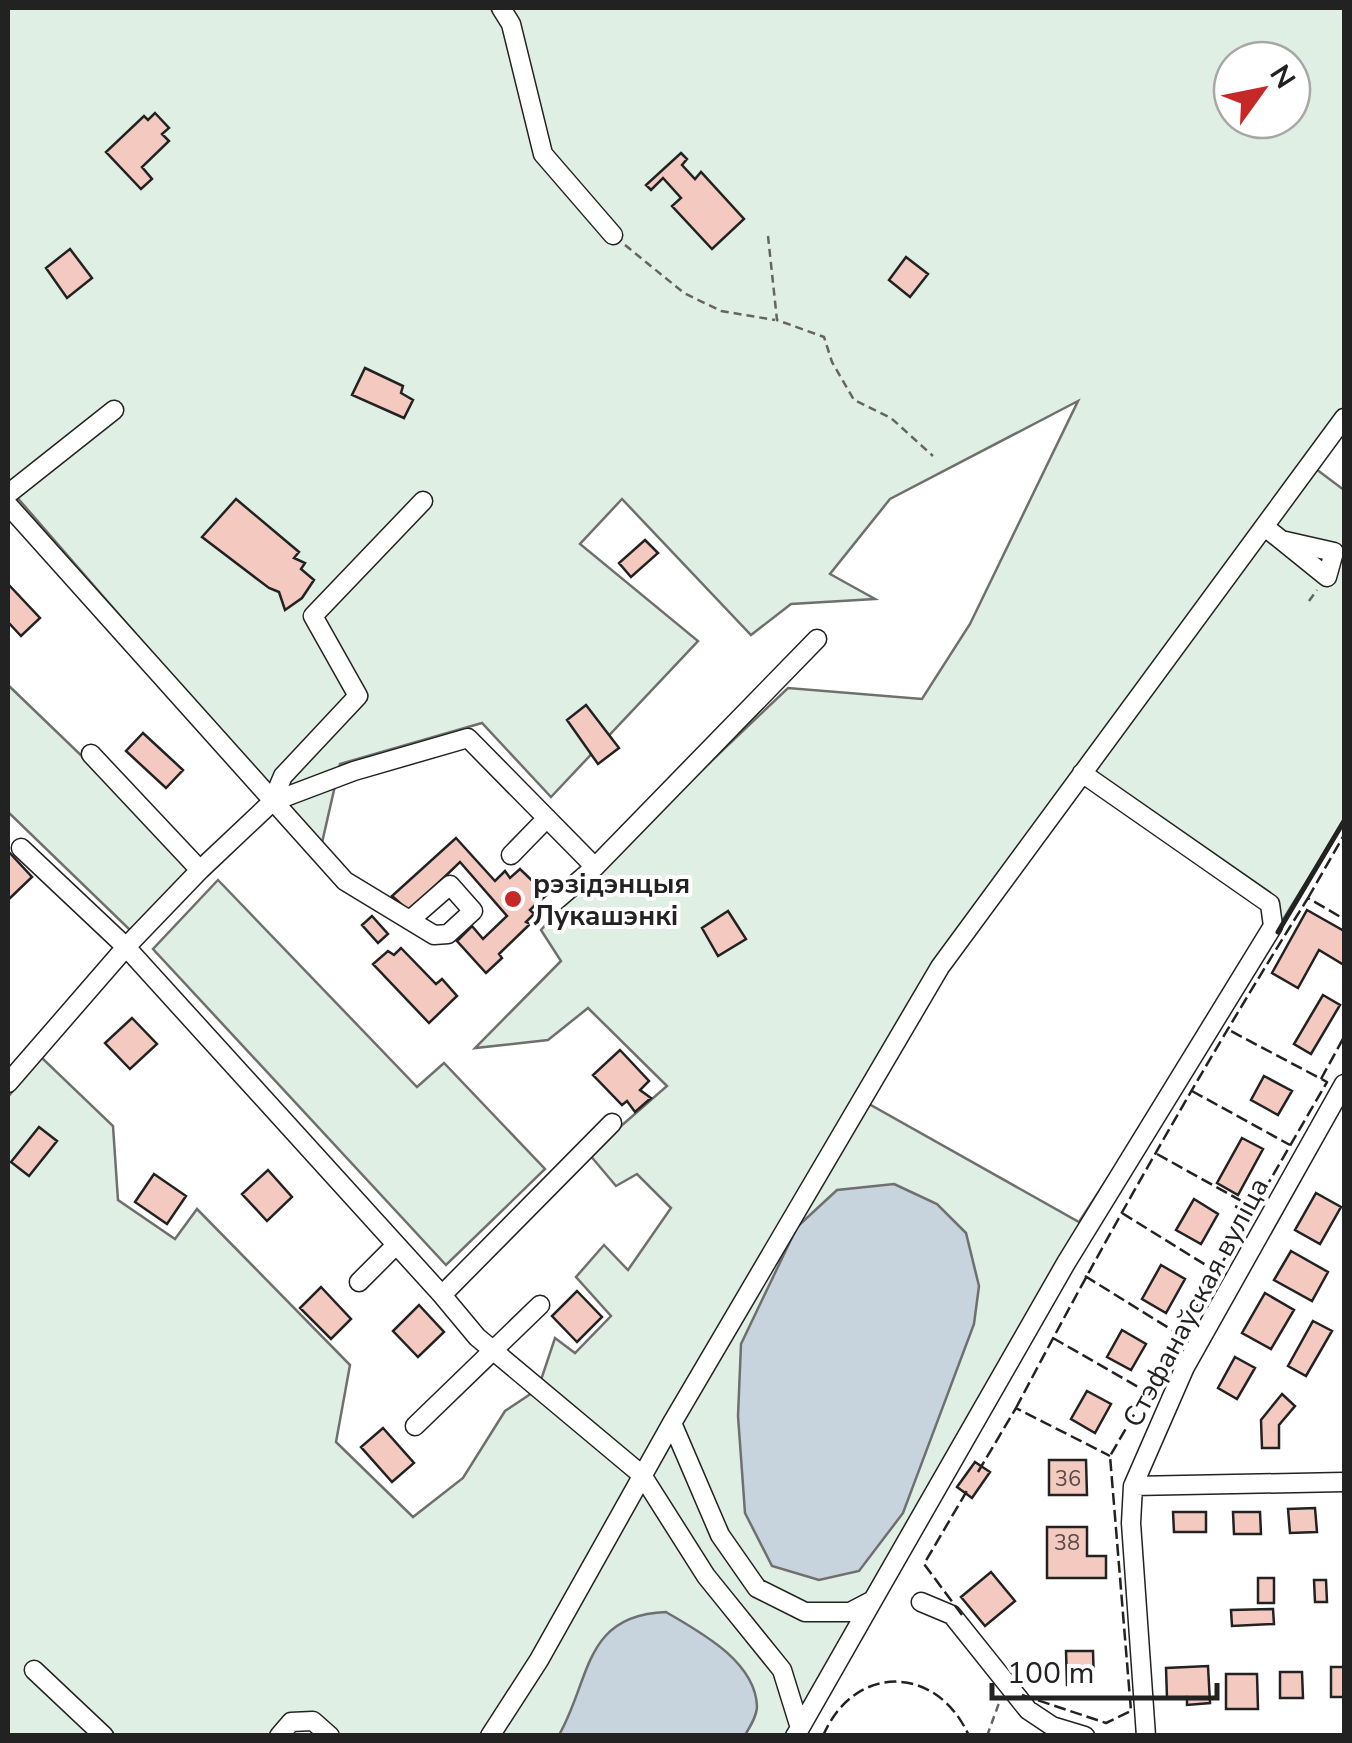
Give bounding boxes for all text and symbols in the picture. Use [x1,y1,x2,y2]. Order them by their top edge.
north arrow [1212,40,1312,140]
text: N [1260,58,1304,96]
place label: рэзідэнцыя Лукашэнкі [533,865,690,935]
marker: рэзідэнцыя Лукашэнкі [502,888,524,910]
street label: Стэфанаўская вуліца [1114,1171,1278,1434]
house number: 36 [1055,1464,1081,1494]
house number: 38 [1054,1528,1080,1558]
scale bar [992,1638,1217,1700]
text: 100 m [1007,1653,1094,1694]

